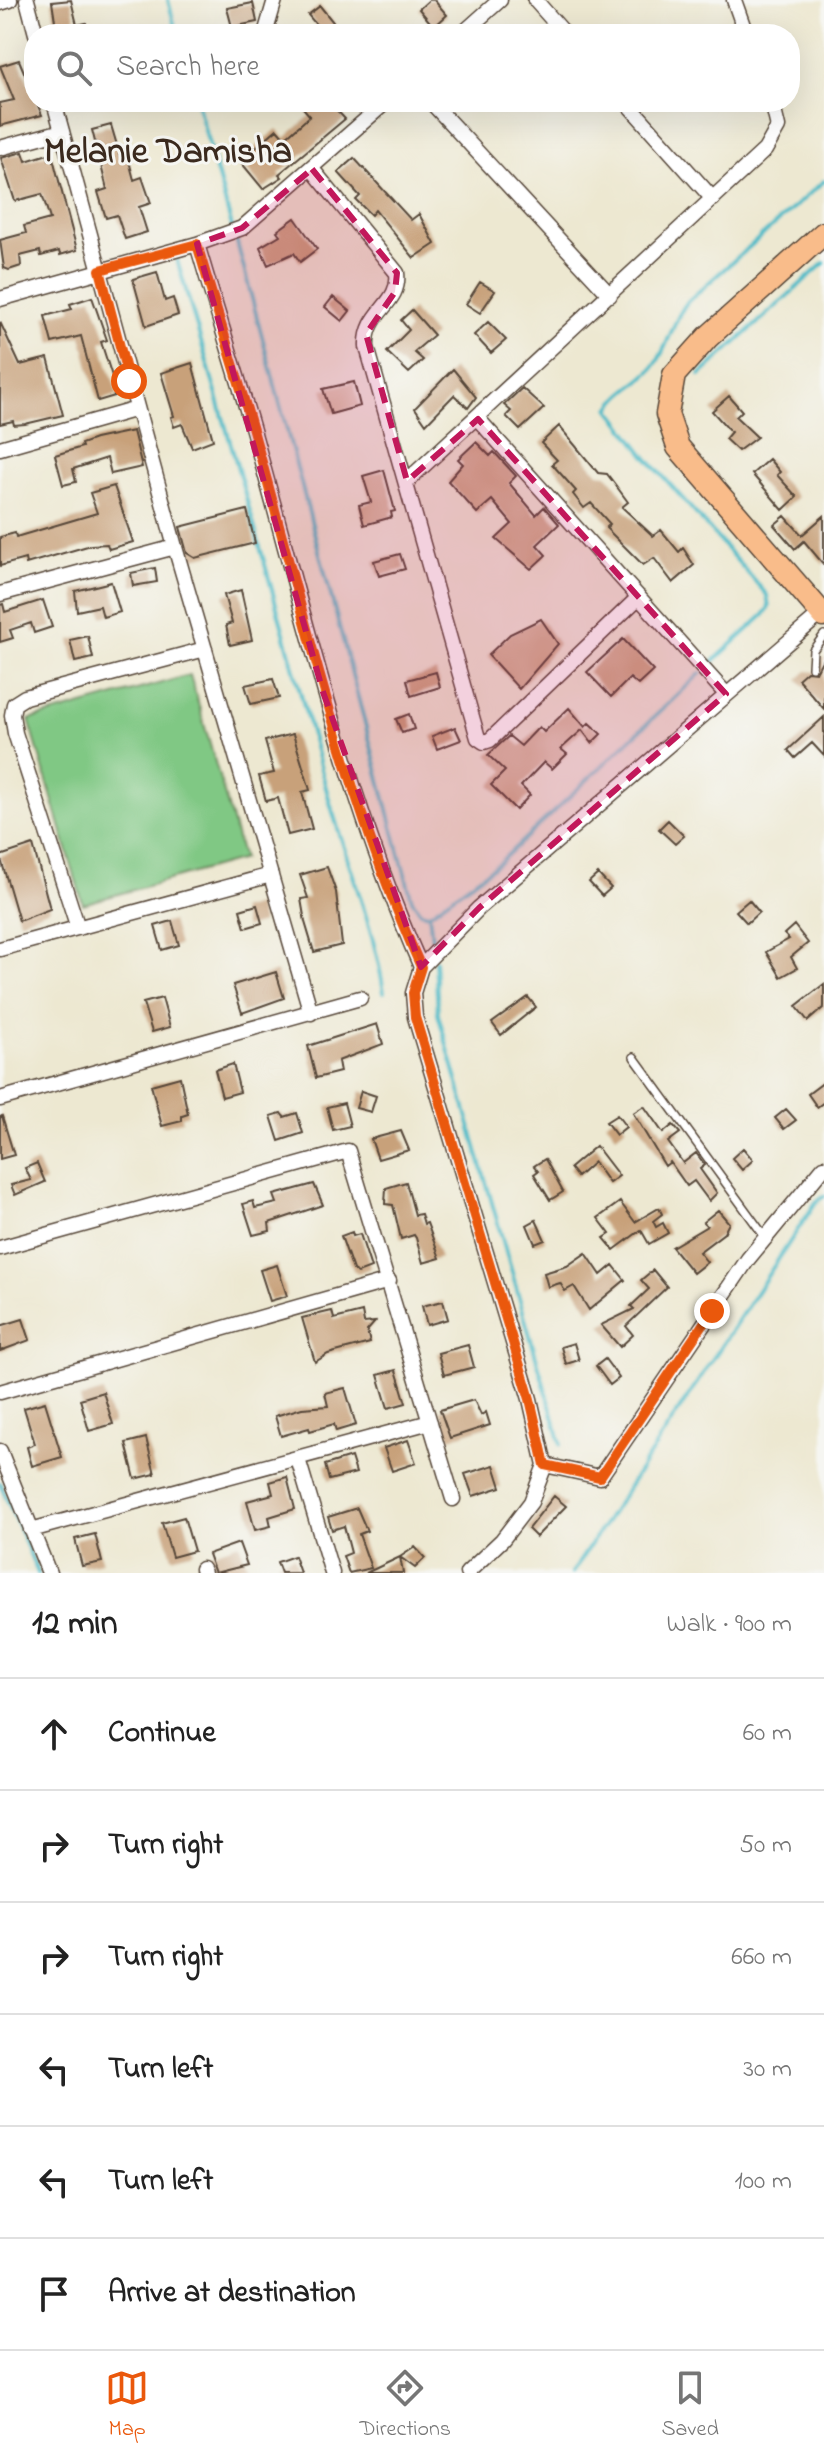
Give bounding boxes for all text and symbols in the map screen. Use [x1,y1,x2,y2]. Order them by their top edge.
search box [24,24,800,112]
icon: search [52,46,96,90]
text: Search here [116,46,260,90]
district label: Melanie Damisha [44,127,292,180]
route start [111,363,147,399]
route end [694,1293,730,1329]
text: 12 min [32,1600,117,1650]
text: Walk · 900 m [667,1606,792,1644]
icon: ahead [32,1712,76,1756]
text: Continue [108,1712,216,1756]
text: 60 m [743,1715,792,1753]
icon: right [32,1824,76,1868]
text: Turn right [108,1824,223,1868]
text: 50 m [739,1827,792,1865]
icon: right [32,1936,76,1980]
text: Turn right [108,1936,223,1980]
text: 660 m [731,1939,792,1977]
icon: left [32,2048,76,2092]
text: Turn left [108,2048,213,2092]
text: 30 m [743,2051,792,2089]
icon: left [32,2160,76,2204]
text: Turn left [108,2160,213,2204]
text: 100 m [735,2163,792,2201]
icon: arrive [32,2272,76,2316]
text: Arrive at destination [108,2272,356,2316]
tab: Map [105,2366,149,2446]
tab: Directions [360,2366,451,2446]
tab: Saved [661,2366,719,2446]

